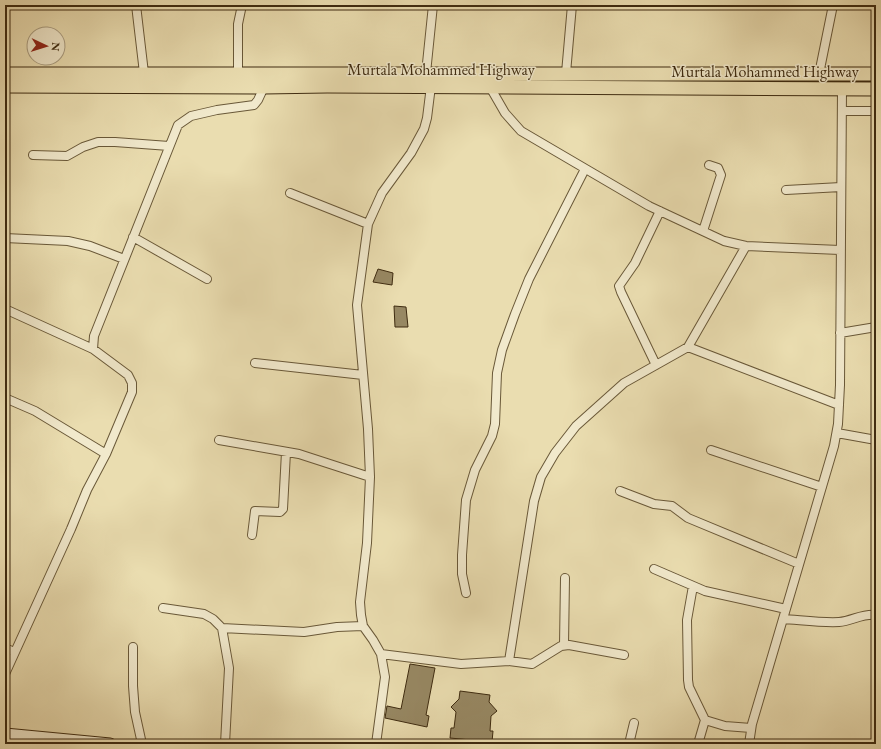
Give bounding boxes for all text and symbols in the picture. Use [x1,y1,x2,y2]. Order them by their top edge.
north arrow [26,26,66,66]
text: N [49,42,63,52]
street label: Murtala Mohammed Highway [347,59,536,80]
street label: Murtala Mohammed Highway [671,61,860,82]

